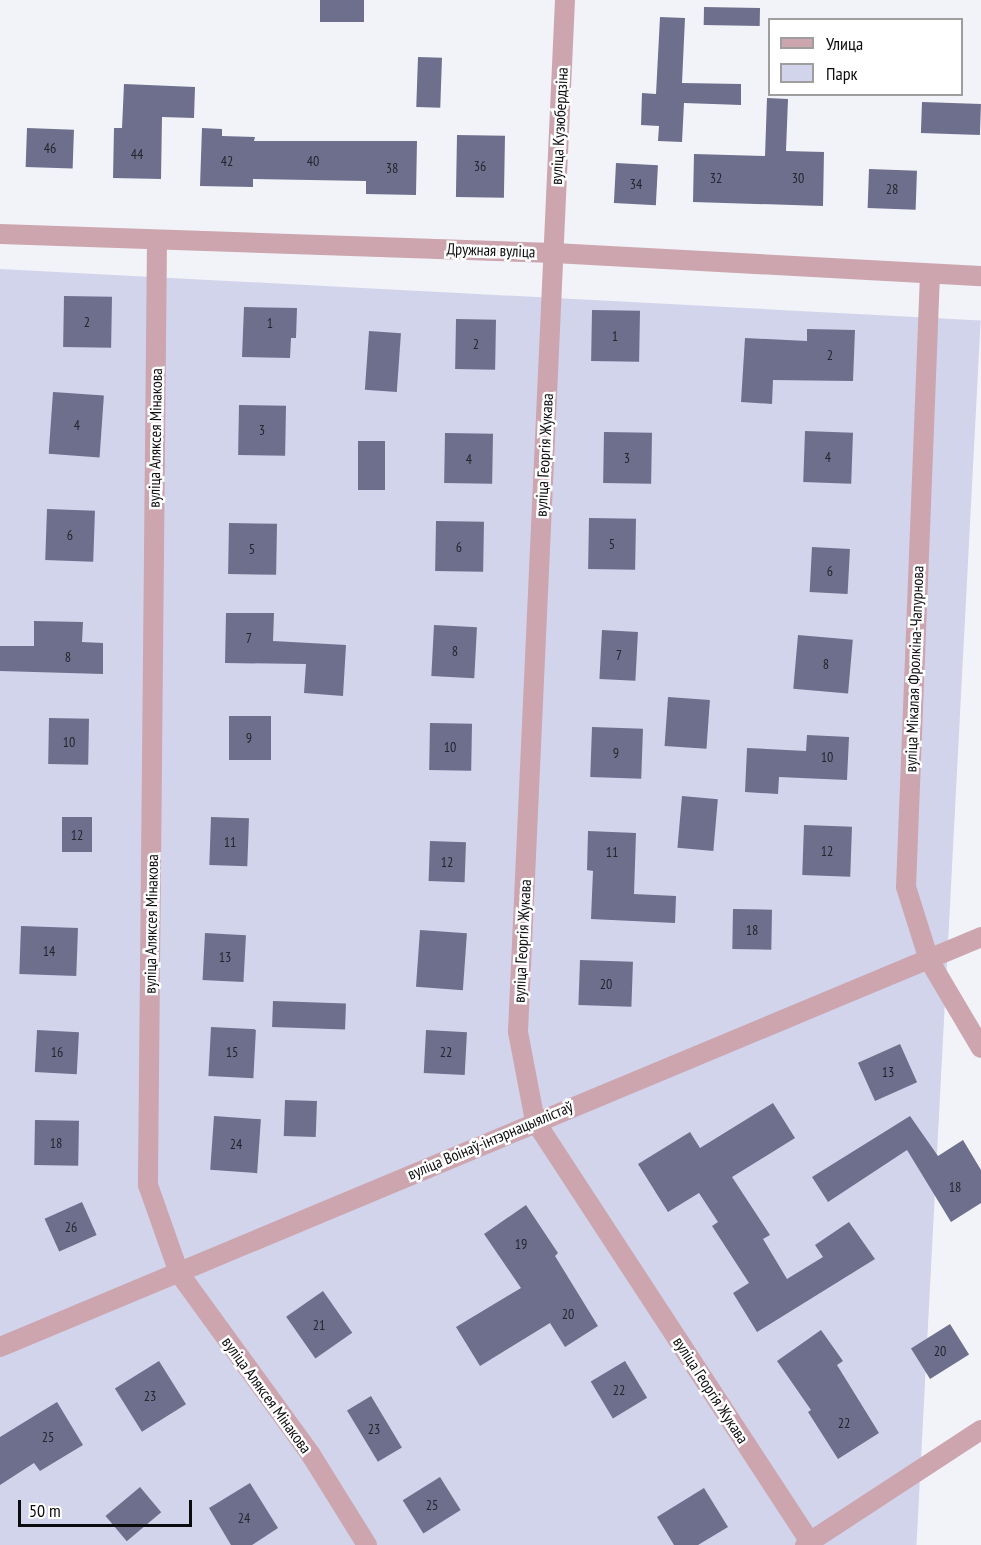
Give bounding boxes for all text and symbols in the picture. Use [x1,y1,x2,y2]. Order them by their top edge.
legend [768,18,963,96]
text: Улица [826,32,863,55]
text: Парк [826,62,857,85]
street label: вуліца Кузюбердзіна [546,67,572,185]
house number: 46 [44,140,56,156]
house number: 44 [131,146,143,162]
house number: 42 [221,153,233,169]
house number: 40 [307,153,319,169]
house number: 36 [474,158,486,174]
house number: 38 [386,160,398,176]
house number: 32 [710,170,722,186]
house number: 30 [792,170,804,186]
house number: 34 [630,176,642,192]
house number: 28 [886,181,898,197]
street label: Дружная вуліца [446,239,536,261]
house number: 2 [84,314,90,330]
house number: 1 [267,315,273,331]
house number: 1 [612,328,618,344]
house number: 2 [473,336,479,352]
house number: 2 [827,347,833,363]
street label: вуліца Аляксея Мінакова [144,368,166,508]
street label: вуліца Георгія Жукава [531,393,557,517]
house number: 4 [74,417,80,433]
house number: 3 [259,422,265,438]
house number: 4 [825,449,831,465]
house number: 3 [624,450,630,466]
house number: 4 [466,451,472,467]
house number: 6 [67,527,73,543]
house number: 5 [609,536,615,552]
house number: 6 [456,539,462,555]
house number: 5 [249,541,255,557]
house number: 6 [827,563,833,579]
street label: вуліца Мікалая Фролкіна-Чапурнова [901,565,927,773]
house number: 7 [246,630,252,646]
house number: 8 [452,643,458,659]
house number: 7 [616,647,622,663]
house number: 8 [65,649,71,665]
house number: 8 [823,656,829,672]
house number: 9 [246,730,252,746]
house number: 10 [63,734,75,750]
house number: 10 [444,739,456,755]
house number: 9 [613,745,619,761]
house number: 10 [821,749,833,765]
house number: 12 [71,827,83,843]
house number: 11 [224,834,236,850]
house number: 12 [821,843,833,859]
house number: 11 [606,844,618,860]
street label: вуліца Аляксея Мінакова [140,854,162,994]
house number: 12 [441,854,453,870]
street label: вуліца Георгія Жукава [509,879,535,1003]
house number: 18 [746,922,758,938]
house number: 14 [43,943,55,959]
house number: 13 [219,949,231,965]
house number: 20 [600,976,612,992]
house number: 16 [51,1044,63,1060]
house number: 15 [226,1044,238,1060]
house number: 22 [440,1044,452,1060]
house number: 13 [882,1064,894,1080]
street label: вуліца Воінаў-інтэрнацыялістаў [404,1096,576,1184]
house number: 18 [50,1135,62,1151]
house number: 24 [230,1136,242,1152]
house number: 18 [949,1179,961,1195]
house number: 26 [65,1219,77,1235]
house number: 19 [515,1236,527,1252]
house number: 20 [562,1306,574,1322]
house number: 21 [313,1317,325,1333]
street label: вуліца Аляксея Мінакова [218,1333,316,1457]
street label: вуліца Георгія Жукава [669,1333,753,1447]
house number: 20 [934,1343,946,1359]
house number: 22 [613,1382,625,1398]
house number: 23 [144,1388,156,1404]
house number: 22 [838,1415,850,1431]
house number: 23 [368,1421,380,1437]
house number: 25 [42,1429,54,1445]
scale bar [21,1488,195,1526]
house number: 25 [426,1497,438,1513]
text: 50 m [29,1499,61,1522]
house number: 24 [238,1510,250,1526]

